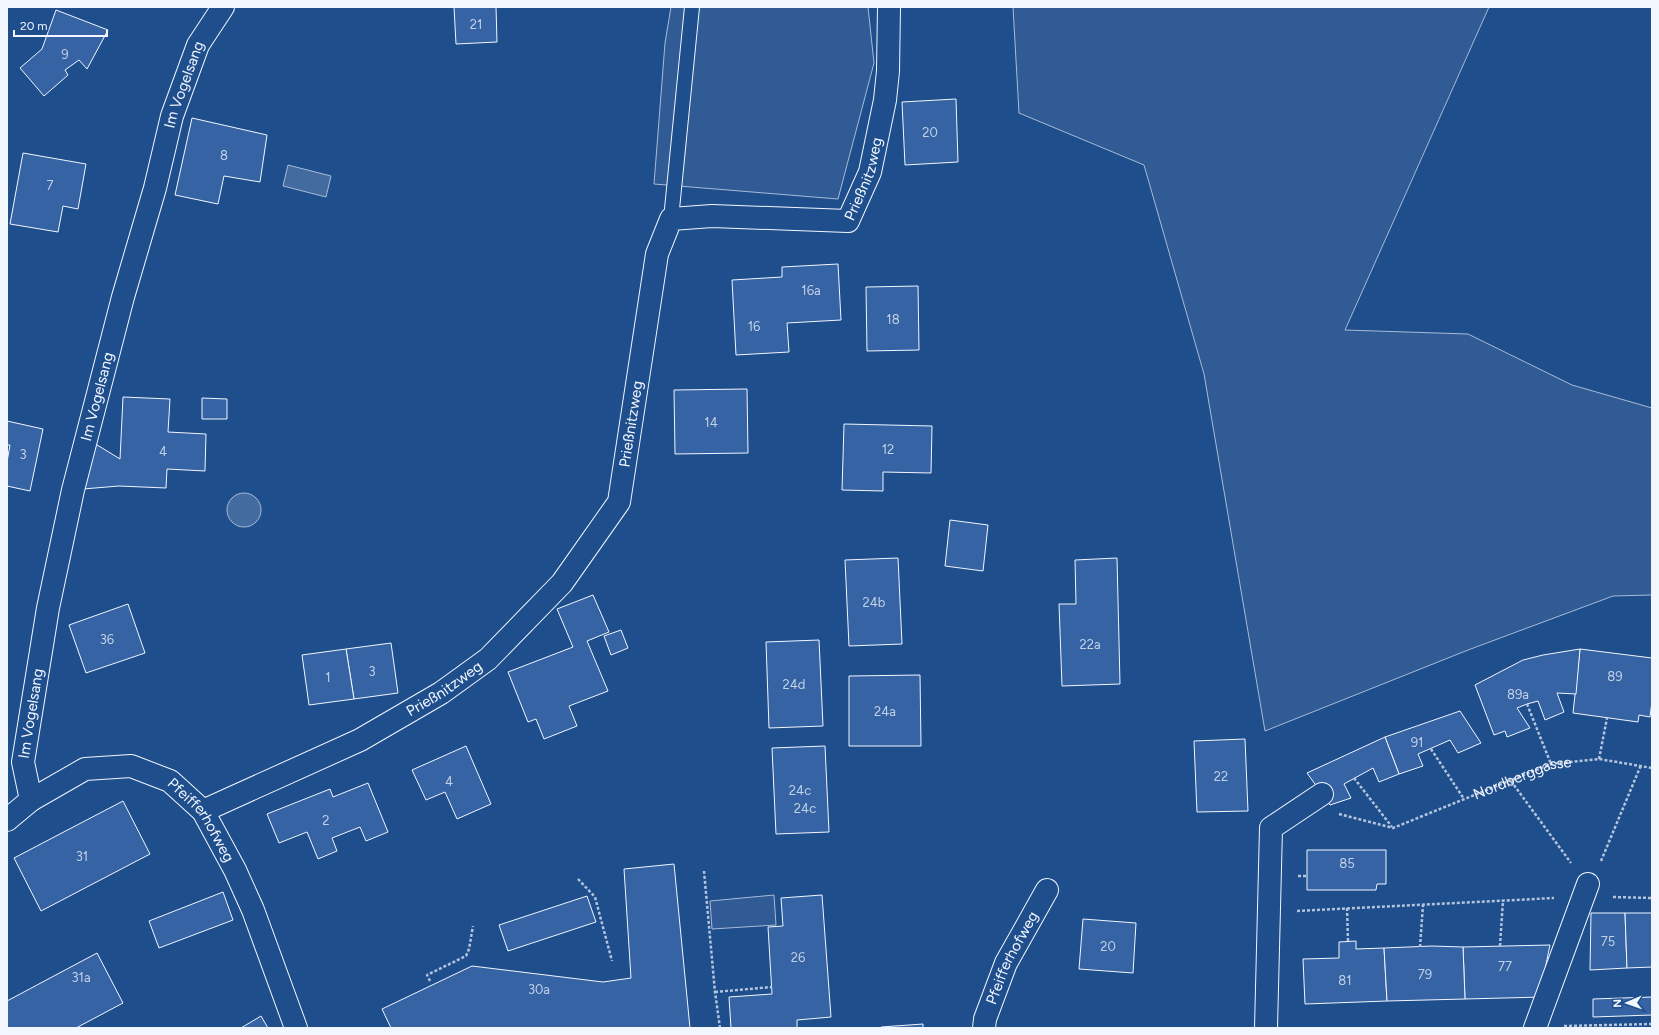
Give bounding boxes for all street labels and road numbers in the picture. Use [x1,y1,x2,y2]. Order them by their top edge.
street label: Im Vogelsang [160,39,208,130]
street label: Prießnitzweg [840,136,886,223]
street label: Im Vogelsang [77,350,117,443]
street label: Prießnitzweg [615,379,646,469]
street label: Prießnitzweg [403,657,486,720]
street label: Im Vogelsang [15,667,47,760]
street label: Nordberggasse [1471,753,1572,804]
street label: Pfeifferhofweg [164,774,238,865]
street label: Pfeifferhofweg [982,908,1042,1007]

